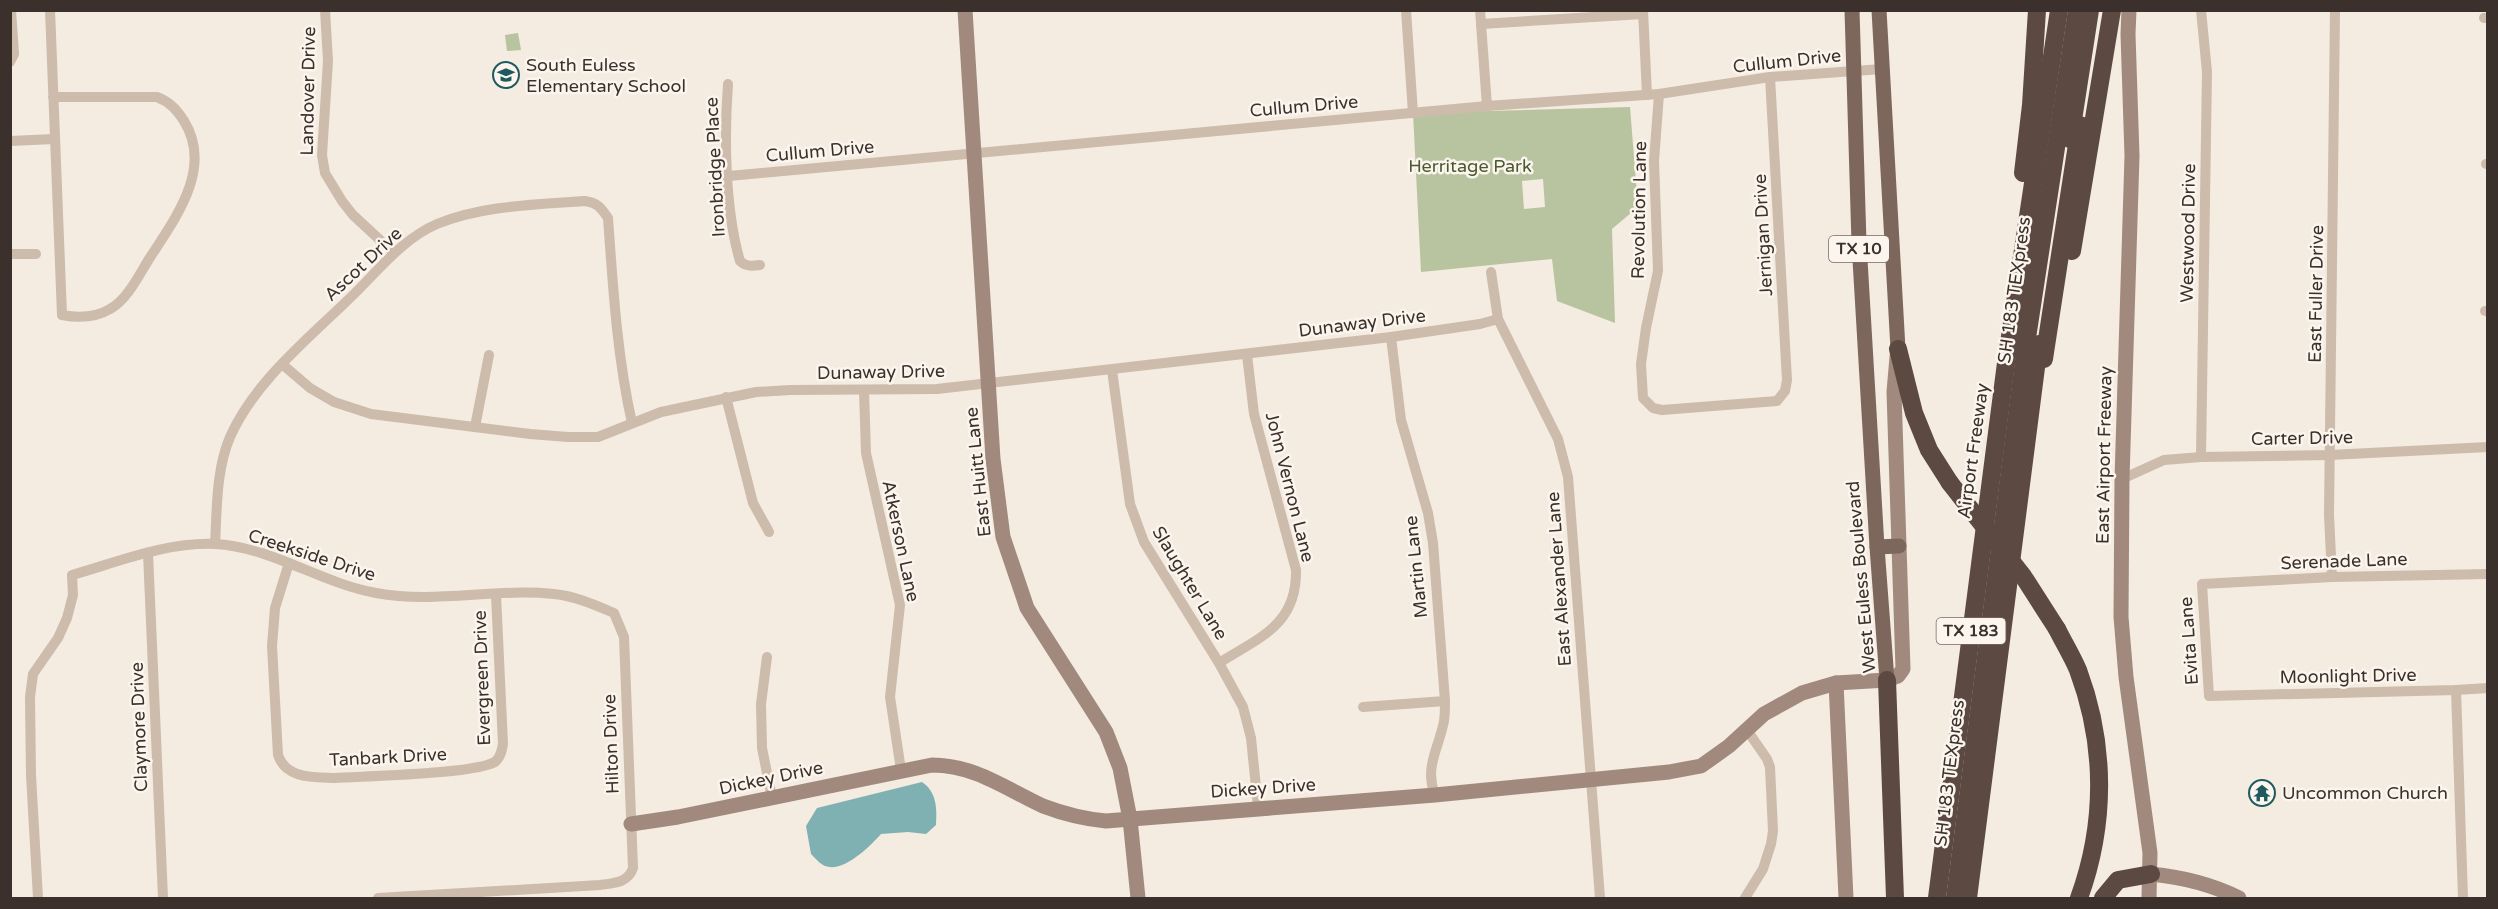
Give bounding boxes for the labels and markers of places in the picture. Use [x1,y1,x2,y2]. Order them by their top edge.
place label: South Euless Elementary School [526,54,686,97]
school or university icon: South Euless Elementary School [491,60,521,90]
temple icon: Uncommon Church [2247,778,2277,808]
place label: Uncommon Church [2282,782,2448,804]

